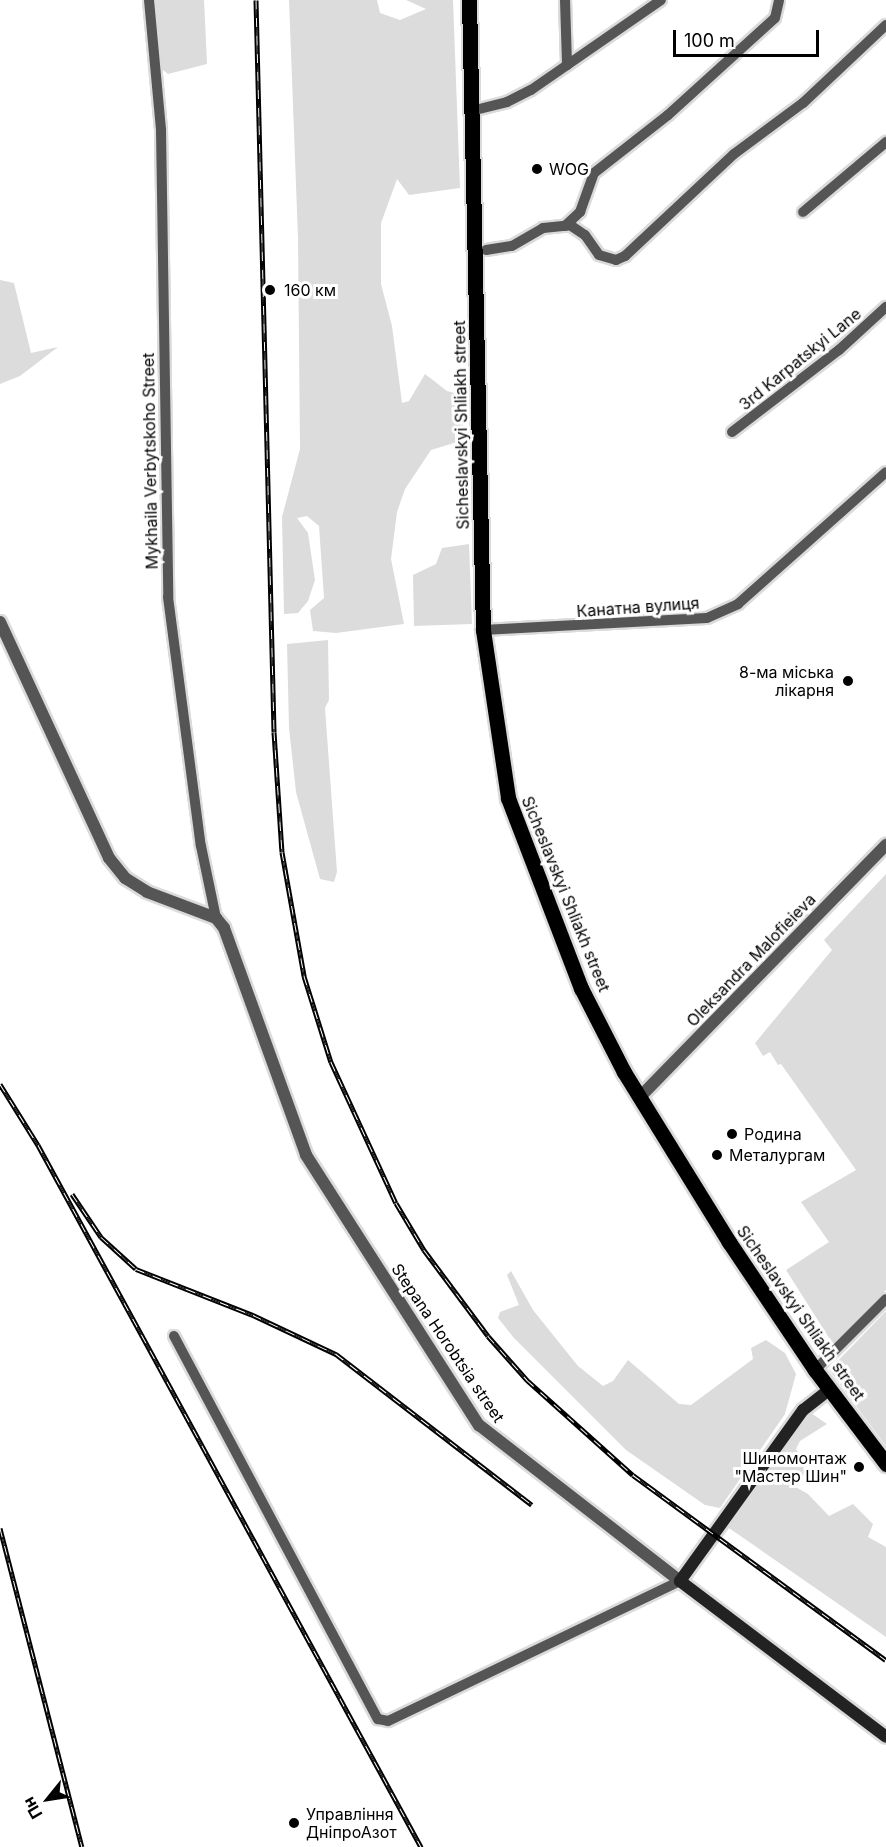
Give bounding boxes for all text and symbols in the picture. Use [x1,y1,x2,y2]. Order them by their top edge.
scale bar [676,18,822,56]
text: 100 m [684,30,735,51]
place label: WOG [549,159,589,179]
marker: WOG [530,162,544,176]
place label: 160 км [284,280,336,300]
marker: 160 км [261,281,279,299]
street label: 3rd Karpatskyi Lane [735,304,865,414]
street label: Sicheslavskyi Shliakh street [450,320,472,530]
street label: Mykhaila Verbytskoho Street [139,352,161,570]
street label: Канатна вулиця [576,593,700,621]
place label: 8-ма міська лікарня [739,662,834,700]
marker: 8-ма міська лікарня [839,672,857,690]
street label: Sicheslavskyi Shliakh street [518,793,614,995]
street label: Oleksandra Malofieieva [683,890,819,1030]
place label: Родина [744,1124,802,1144]
marker: Родина [725,1127,739,1141]
place label: Металургам [729,1145,825,1165]
marker: Металургам [710,1148,724,1162]
street label: Sicheslavskyi Shliakh street [733,1222,869,1404]
street label: Stepana Horobtsia street [388,1260,508,1426]
place label: Шиномонтаж "Мастер Шин" [734,1448,847,1486]
marker: Шиномонтаж "Мастер Шин" [852,1460,866,1474]
north arrow [18,1769,78,1829]
text: Пн [18,1794,47,1822]
place label: Управління ДніпроАзот [306,1804,397,1842]
marker: Управління ДніпроАзот [287,1816,301,1830]

